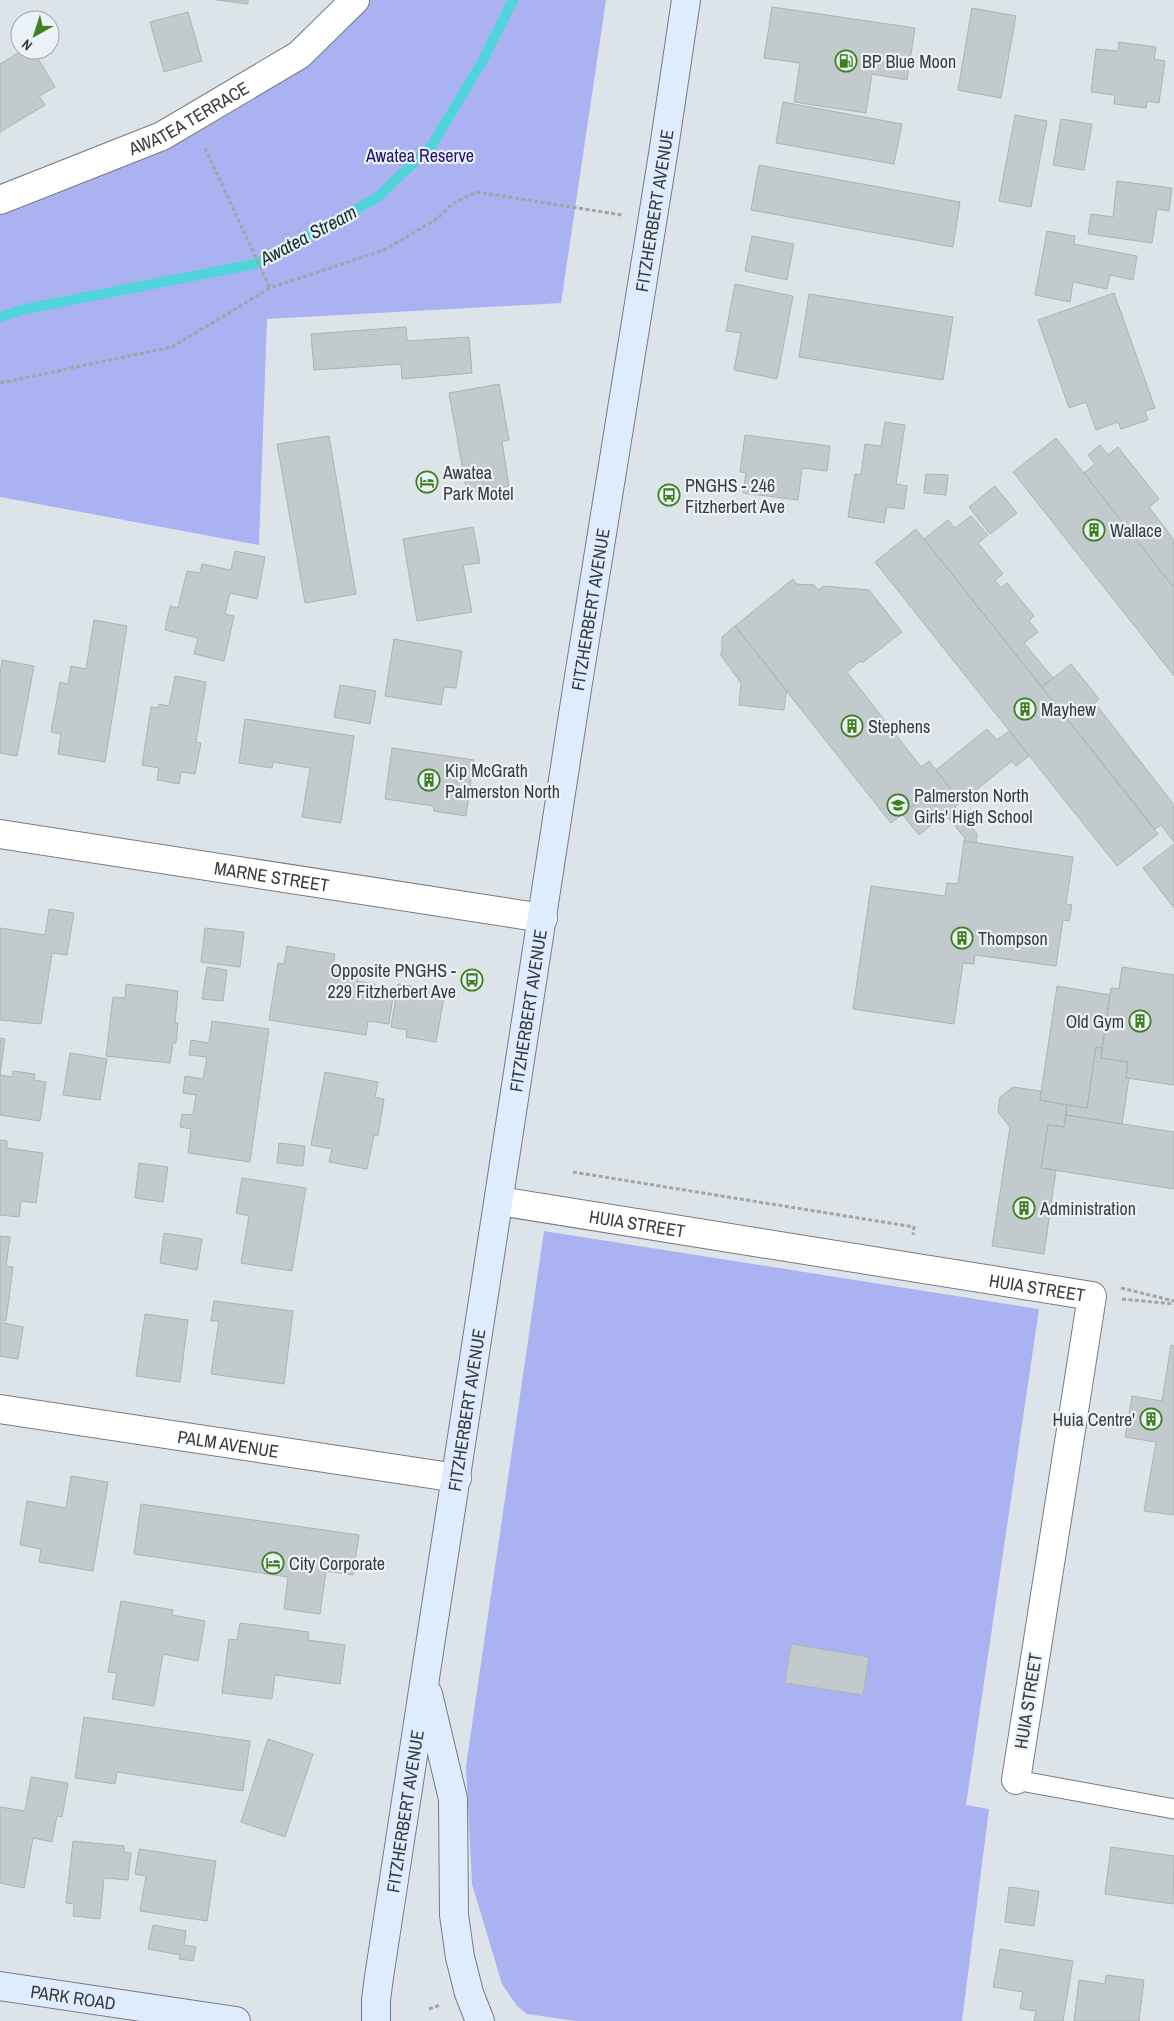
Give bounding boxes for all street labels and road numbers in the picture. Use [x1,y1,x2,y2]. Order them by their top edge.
street label: AWATEA TERRACE [124,75,253,161]
street label: FITZHERBERT AVENUE [629,128,679,294]
street label: FITZHERBERT AVENUE [564,526,615,692]
street label: MARNE STREET [213,855,331,897]
street label: FITZHERBERT AVENUE [503,927,552,1094]
street label: HUIA STREET [587,1203,687,1243]
street label: HUIA STREET [987,1267,1087,1307]
street label: FITZHERBERT AVENUE [441,1327,491,1493]
street label: PALM AVENUE [176,1424,281,1463]
street label: HUIA STREET [1008,1651,1048,1751]
street label: FITZHERBERT AVENUE [380,1728,429,1894]
street label: PARK ROAD [29,1978,118,2016]

